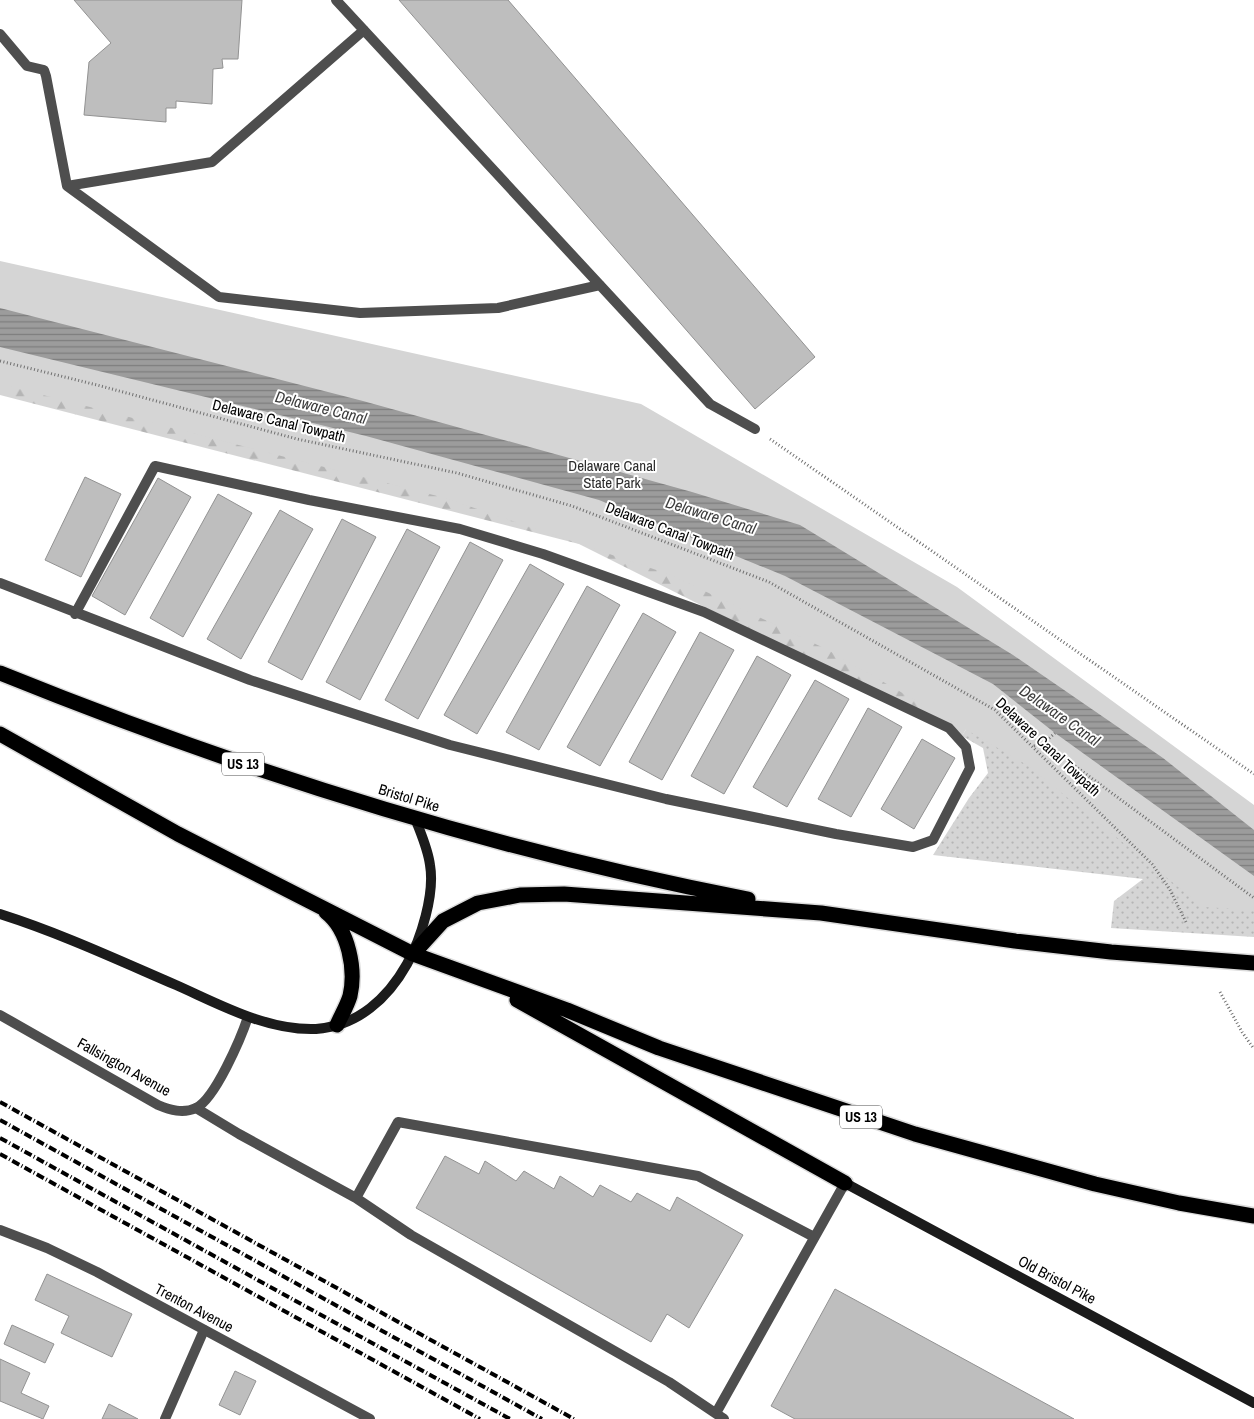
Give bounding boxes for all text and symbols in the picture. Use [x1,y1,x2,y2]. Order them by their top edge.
water label: Delaware Canal [273,385,370,429]
street label: Delaware Canal Towpath [210,394,348,447]
park label: Delaware Canal State Park [568,455,656,493]
water label: Delaware Canal [663,491,760,539]
street label: Delaware Canal Towpath [603,496,738,565]
water label: Delaware Canal [1015,679,1105,751]
street label: Delaware Canal Towpath [991,692,1105,801]
road number: US 13 [222,752,264,776]
street label: Bristol Pike [376,778,442,817]
street label: Fallsington Avenue [74,1032,175,1101]
road number: US 13 [840,1106,882,1128]
street label: Old Bristol Pike [1015,1250,1100,1309]
street label: Trenton Avenue [151,1278,237,1337]

